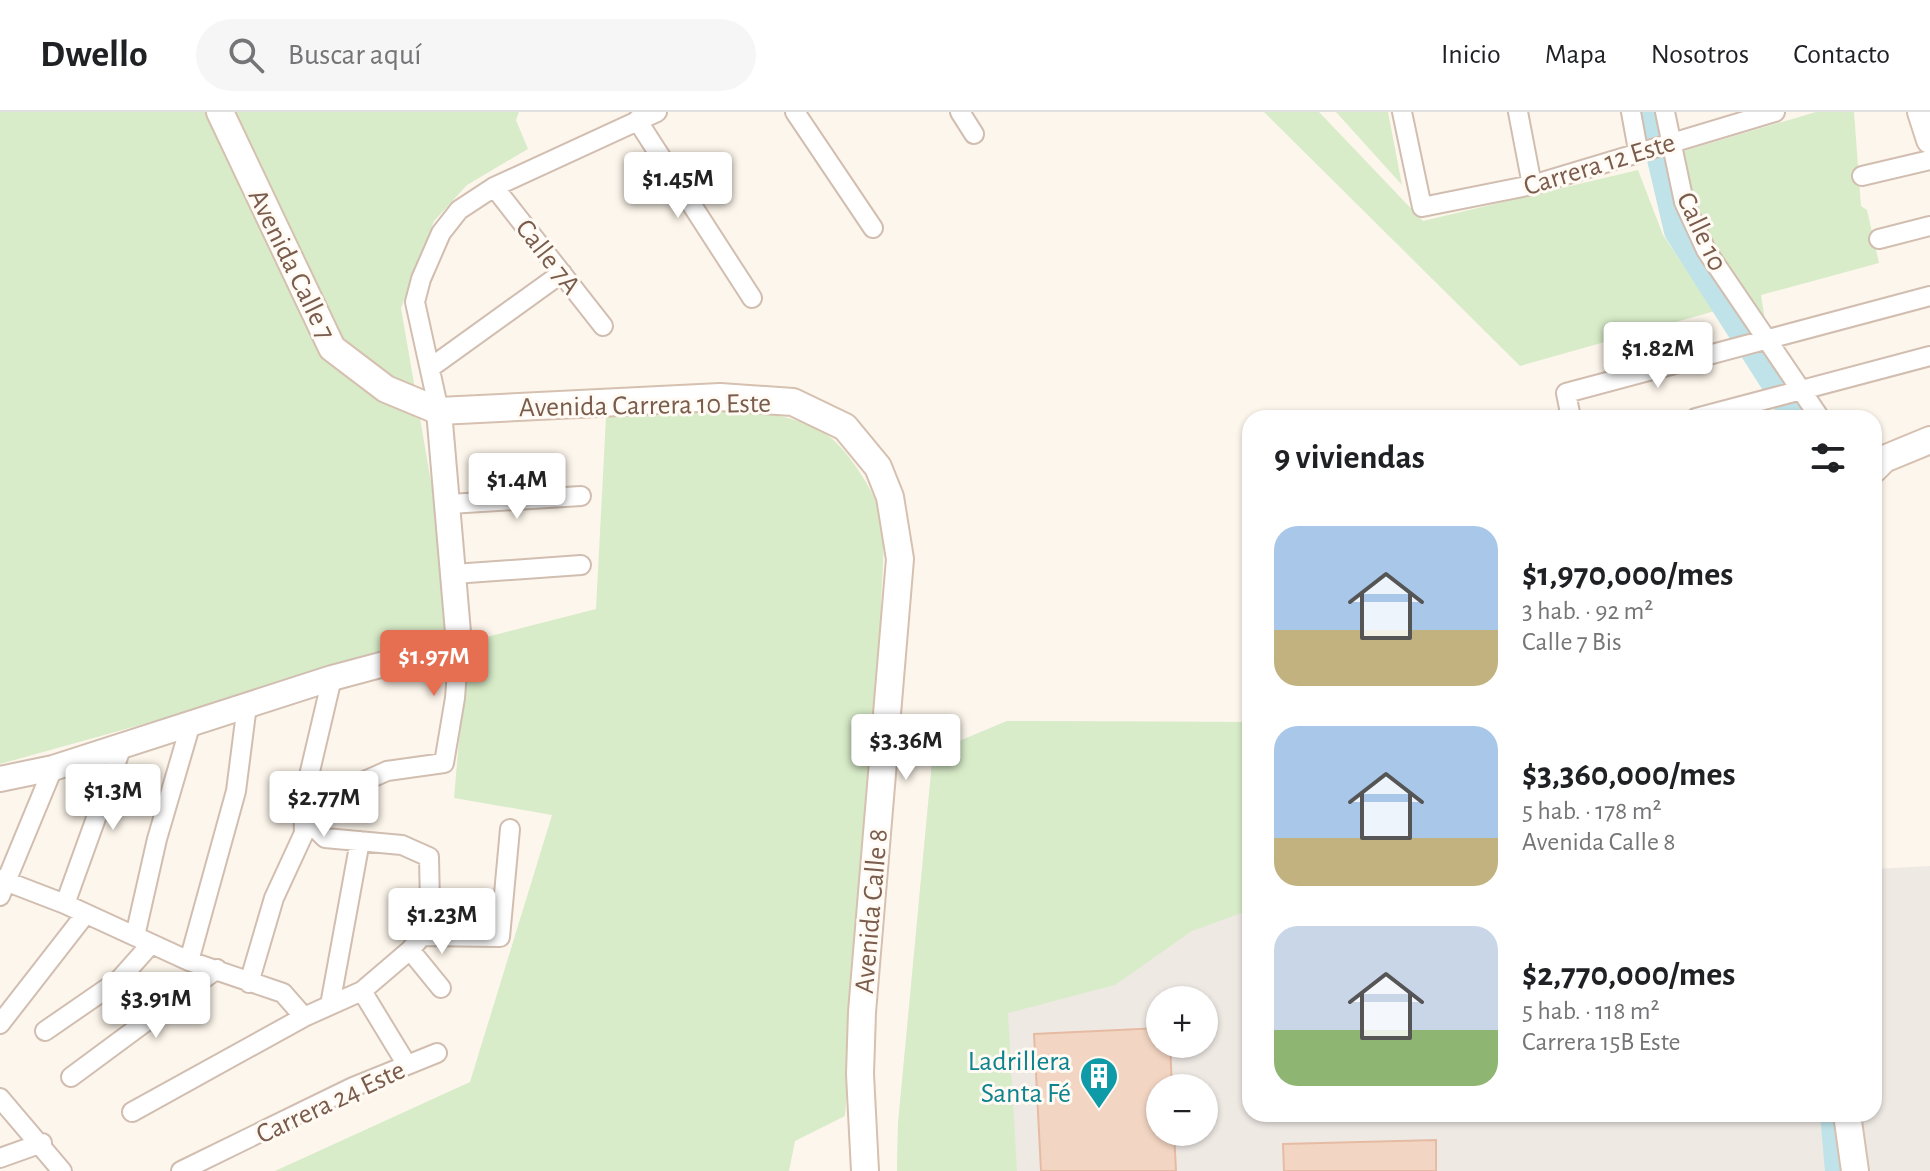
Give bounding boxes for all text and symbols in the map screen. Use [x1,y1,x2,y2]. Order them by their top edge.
search box [196,19,756,91]
icon: search [224,33,268,77]
text: Dwello [40,36,148,74]
text: Buscar aquí [288,40,422,70]
text: Inicio [1441,41,1501,69]
text: Mapa [1545,41,1607,69]
text: Nosotros [1651,41,1749,69]
text: Contacto [1793,41,1890,69]
street label: Carrera 12 Este [1521,129,1679,201]
pin: $1.45M [613,152,743,220]
text: $1.45M [642,165,714,191]
street label: Avenida Calle 7 [243,185,340,345]
street label: Calle 10 [1671,188,1731,276]
street label: Calle 7A [510,214,585,300]
pin: $1.82M [1593,322,1723,390]
text: $1.82M [1622,335,1694,361]
street label: Avenida Carrera 10 Este [519,390,771,422]
icon: filters [1806,436,1850,480]
text: 9 viviendas [1274,441,1425,475]
pin: $1.4M [461,453,573,521]
text: $1.4M [487,466,547,492]
icon: home [1338,558,1434,654]
text: $1,970,000/mes [1522,558,1733,592]
text: 3 hab. · 92 m² [1522,598,1653,624]
text: Calle 7 Bis [1522,629,1622,655]
pin: $1.97M [369,630,499,698]
text: $1.97M [398,643,470,669]
pin: $3.36M [841,714,971,782]
text: $3.36M [869,727,943,753]
icon: home [1338,758,1434,854]
text: $3,360,000/mes [1522,758,1736,792]
pin: $1.3M [57,764,169,832]
pin: $2.77M [259,771,389,839]
text: $1.3M [84,777,142,803]
text: $2.77M [287,784,361,810]
text: 5 hab. · 178 m² [1522,798,1662,824]
street label: Avenida Calle 8 [851,828,893,995]
text: Avenida Calle 8 [1522,829,1676,855]
pin: $1.23M [377,888,507,956]
text: $1.23M [406,901,478,927]
icon: home [1338,958,1434,1054]
text: $2,770,000/mes [1522,958,1735,992]
pin: $3.91M [91,972,221,1040]
text: $3.91M [120,985,192,1011]
map controls [1146,986,1218,1146]
button: + [1146,986,1218,1058]
text: 5 hab. · 118 m² [1522,998,1660,1024]
text: Carrera 15B Este [1522,1029,1681,1055]
place label: Ladrillera Santa Fé [968,1048,1071,1108]
building icon: Ladrillera Santa Fé [1078,1055,1120,1110]
street label: Carrera 24 Este [252,1056,410,1149]
button: − [1146,1074,1218,1146]

